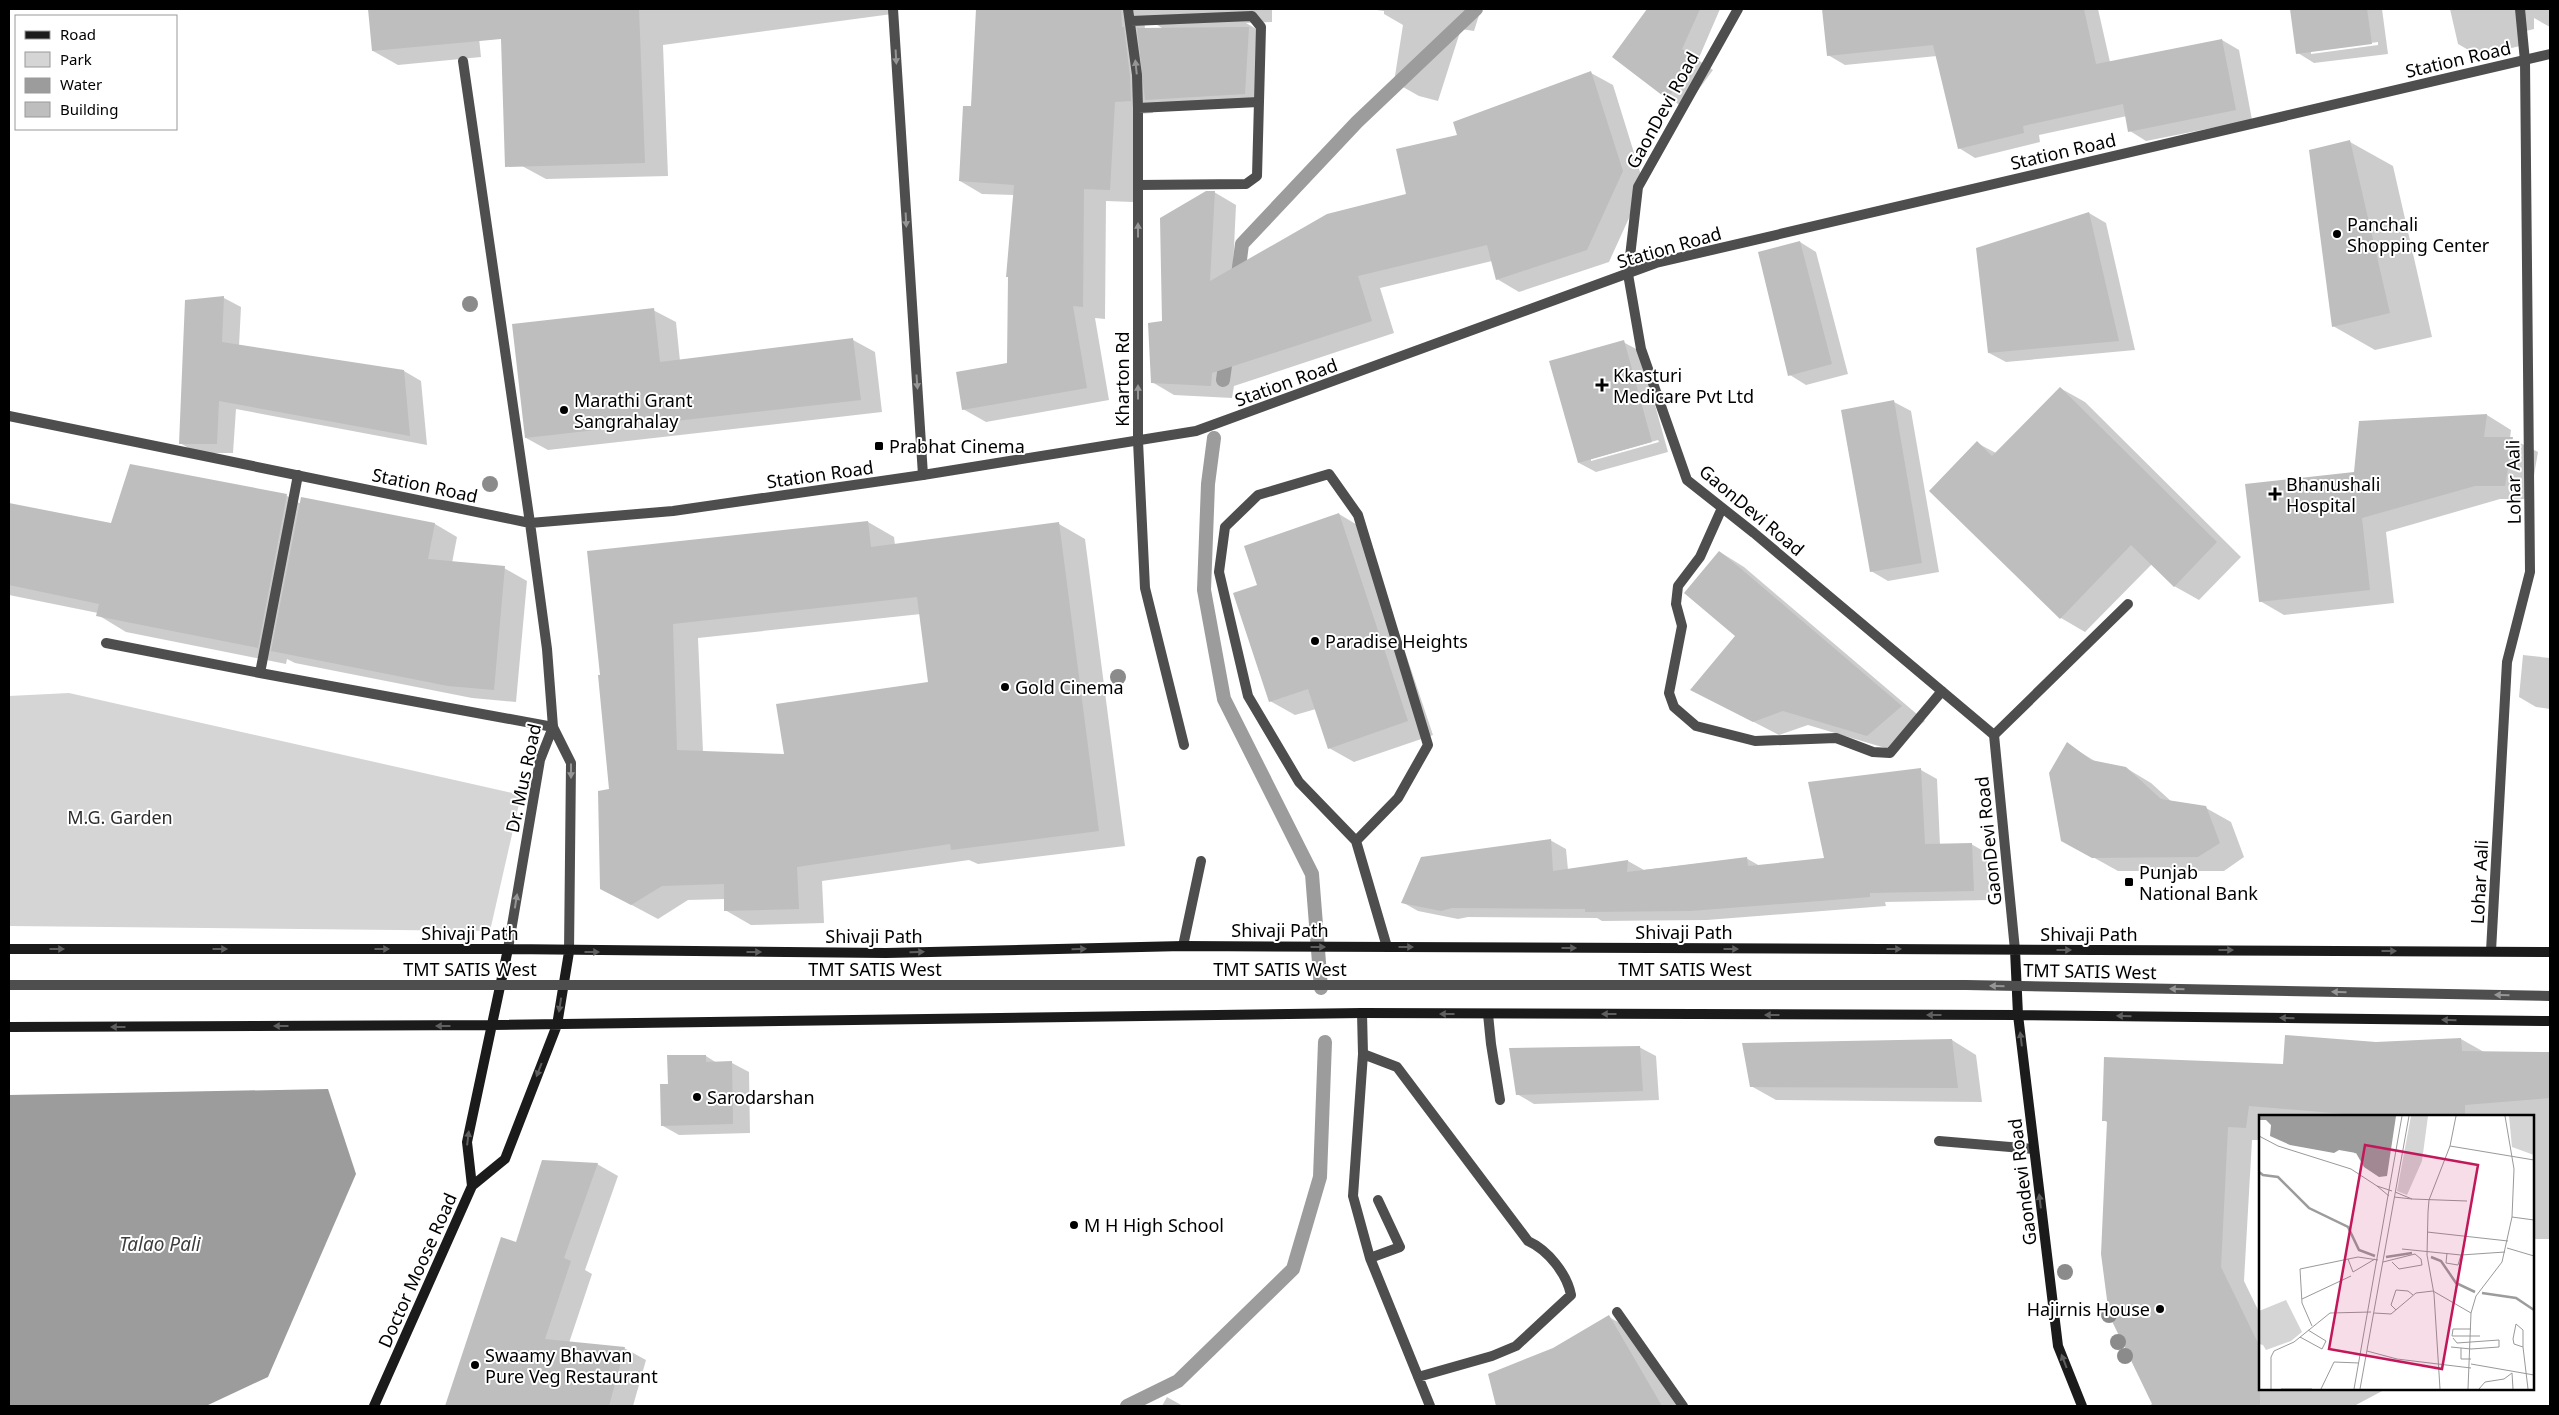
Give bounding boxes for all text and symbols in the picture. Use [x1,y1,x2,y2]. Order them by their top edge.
legend [15,15,178,130]
text: Road [60,24,96,44]
street label: Station Road [2403,35,2513,83]
street label: GaonDevi Road [1620,47,1704,173]
text: Park [60,49,92,69]
one-way arrow [893,50,901,66]
one-way arrow [1132,59,1140,75]
text: Water [60,74,102,94]
text: Building [60,99,118,119]
street label: Station Road [2008,127,2118,175]
one-way arrow [902,212,910,228]
place label: Panchali Shopping Center [2347,212,2490,257]
street label: Station Road [1614,221,1724,273]
one-way arrow [1134,222,1142,238]
marker: Panchali Shopping Center [2331,228,2343,240]
street label: Kharton Rd [1110,331,1134,427]
street label: Station Road [1231,352,1341,412]
place label: Kkasturi Medicare Pvt Ltd [1613,363,1754,408]
one-way arrow [913,374,921,390]
marker: Kkasturi Medicare Pvt Ltd [1595,378,1609,392]
one-way arrow [1134,384,1142,400]
place label: Marathi Grant Sangrahalay [574,388,693,433]
marker: Marathi Grant Sangrahalay [558,404,570,416]
place label: Prabhat Cinema [889,434,1025,458]
marker: Prabhat Cinema [873,440,885,452]
street label: Lohar Aali [2500,440,2526,524]
street label: Station Road [765,455,875,493]
street label: GaonDevi Road [1695,459,1809,561]
street label: Station Road [370,462,480,508]
place label: Bhanushali Hospital [2286,472,2380,517]
marker: Bhanushali Hospital [2268,487,2282,501]
place label: Paradise Heights [1325,629,1468,653]
marker: Paradise Heights [1309,635,1321,647]
place label: Gold Cinema [1015,675,1124,699]
marker: Gold Cinema [999,681,1011,693]
street label: Dr. Mus Road [500,721,546,835]
one-way arrow [567,763,575,779]
street label: GaonDevi Road [1969,775,2007,907]
park label: M.G. Garden [67,805,173,829]
street label: Lohar Aali [2465,839,2493,925]
place label: Punjab National Bank [2139,860,2258,905]
marker: Punjab National Bank [2123,876,2135,888]
one-way arrow [513,893,521,909]
street label: Shivaji Path [1231,918,1329,942]
street label: Shivaji Path [1635,920,1733,944]
street label: Shivaji Path [421,921,519,945]
street label: Shivaji Path [2040,922,2138,946]
street label: Shivaji Path [825,924,923,948]
one-way arrow [1310,943,1326,951]
one-way arrow [1398,943,1414,951]
one-way arrow [1072,944,1088,952]
one-way arrow [1561,944,1577,952]
one-way arrow [50,945,66,953]
one-way arrow [212,945,228,953]
one-way arrow [375,945,391,953]
one-way arrow [1723,945,1739,953]
one-way arrow [1886,945,1902,953]
one-way arrow [2056,946,2072,954]
one-way arrow [2218,946,2234,954]
one-way arrow [2381,947,2397,955]
one-way arrow [584,948,600,956]
one-way arrow [909,948,925,956]
one-way arrow [747,949,763,957]
street label: TMT SATIS West [403,957,537,981]
street label: TMT SATIS West [808,957,942,981]
street label: TMT SATIS West [1213,957,1347,981]
street label: TMT SATIS West [1618,957,1752,981]
street label: TMT SATIS West [2023,958,2157,984]
one-way arrow [1988,981,2004,989]
one-way arrow [2168,985,2184,993]
one-way arrow [2331,988,2347,996]
one-way arrow [2493,991,2509,999]
one-way arrow [556,998,564,1014]
one-way arrow [1438,1010,1454,1018]
one-way arrow [1601,1010,1617,1018]
one-way arrow [1763,1011,1779,1019]
one-way arrow [1926,1011,1942,1019]
one-way arrow [2116,1012,2132,1020]
one-way arrow [2278,1014,2294,1022]
one-way arrow [2441,1016,2457,1024]
one-way arrow [272,1022,288,1030]
one-way arrow [435,1022,451,1030]
one-way arrow [110,1023,126,1031]
one-way arrow [2017,1031,2025,1047]
one-way arrow [535,1063,543,1077]
place label: Sarodarshan [707,1085,815,1109]
marker: Sarodarshan [691,1091,703,1103]
inset map [2259,1115,2534,1390]
street label: Gaondevi Road [2002,1117,2042,1247]
one-way arrow [464,1129,472,1145]
street label: Doctor Moose Road [372,1189,462,1351]
one-way arrow [2036,1192,2044,1208]
place label: M H High School [1084,1213,1224,1237]
marker: M H High School [1068,1219,1080,1231]
water label: Talao Pali [119,1231,202,1257]
place label: Hajirnis House [2027,1297,2150,1321]
marker: Hajirnis House [2154,1303,2166,1315]
place label: Swaamy Bhavvan Pure Veg Restaurant [485,1343,658,1388]
one-way arrow [2060,1353,2068,1368]
marker: Swaamy Bhavvan Pure Veg Restaurant [469,1359,481,1371]

